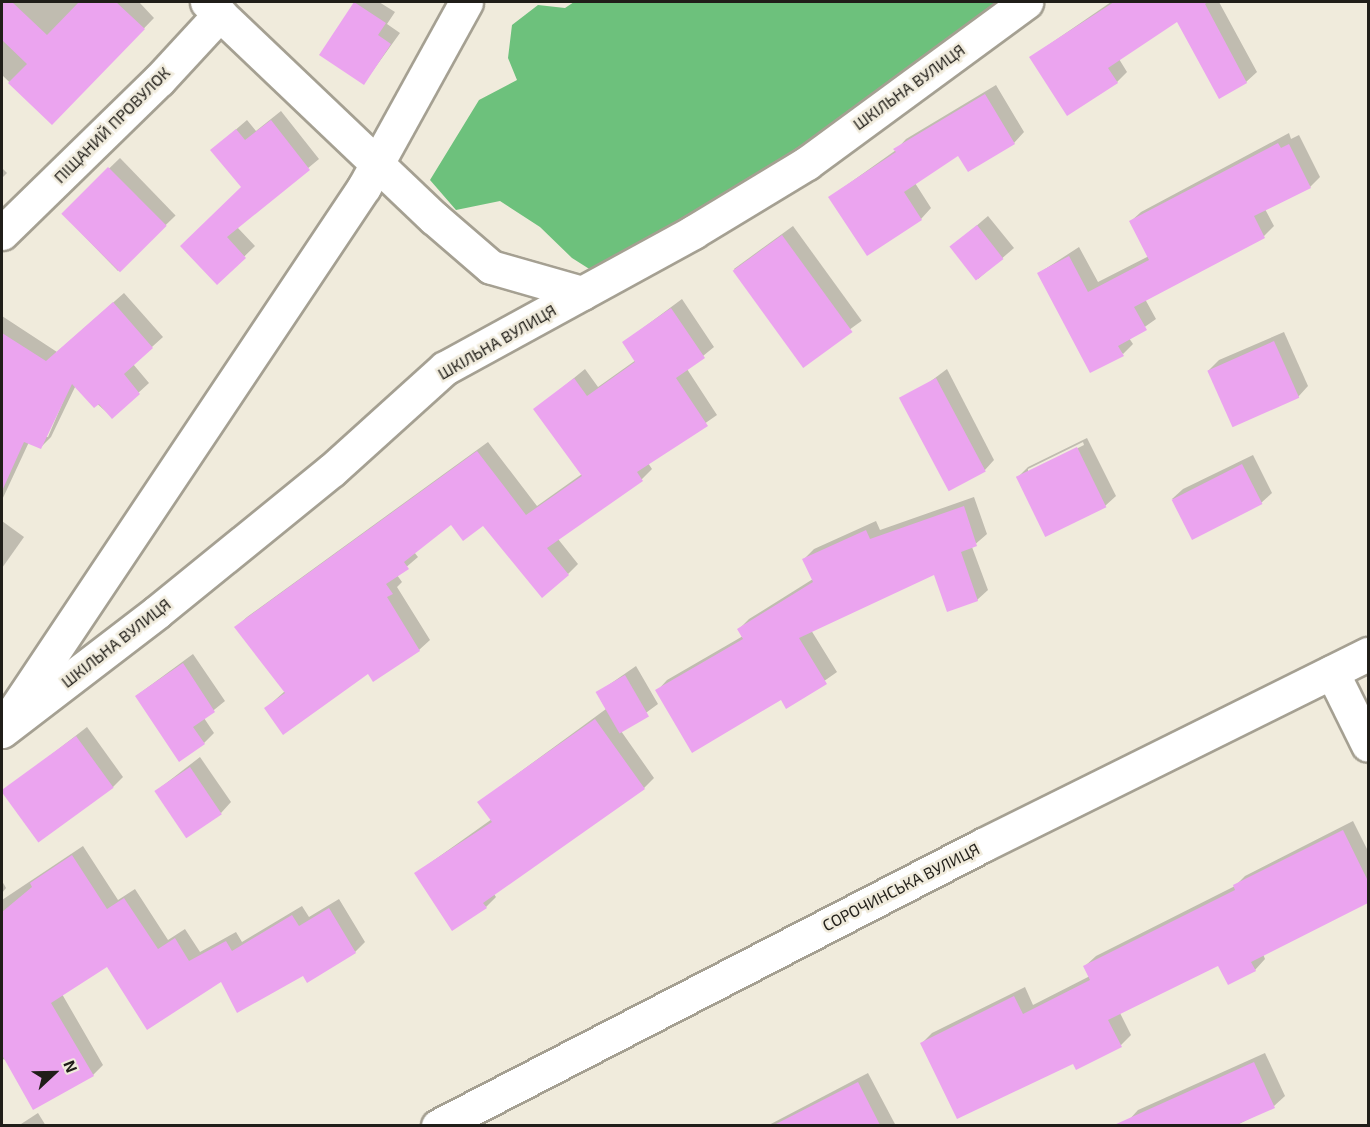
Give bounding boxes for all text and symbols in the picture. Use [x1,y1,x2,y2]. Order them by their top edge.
street label: ШКІЛЬНА ВУЛИЦЯ [849,40,969,134]
street label: ПІЩАНИЙ ПРОВУЛОК [50,63,174,187]
street label: ШКІЛЬНА ВУЛИЦЯ [434,300,560,384]
street label: ШКІЛЬНА ВУЛИЦЯ [58,594,174,692]
street label: СОРОЧИНСЬКА ВУЛИЦЯ [819,839,983,935]
north arrow [24,1043,84,1103]
text: N [60,1057,82,1075]

